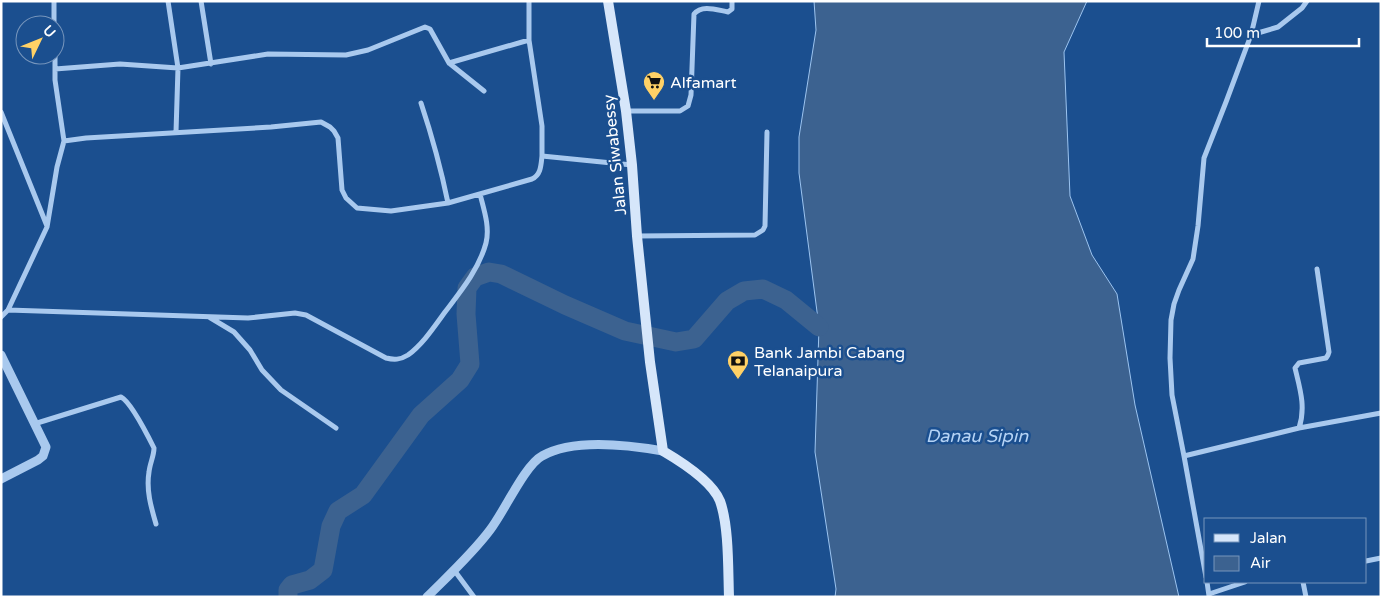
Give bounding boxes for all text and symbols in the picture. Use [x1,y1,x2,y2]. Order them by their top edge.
north arrow [15,15,65,65]
scale bar [1207,15,1360,47]
text: U [39,22,59,41]
text: 100 m [1214,24,1260,42]
supermarket icon: Alfamart [642,70,666,101]
place label: Alfamart [670,73,737,93]
street label: Jalan Siwabessy [599,93,631,216]
place label: Bank Jambi Cabang Telanaipura [754,343,905,381]
bank icon: Bank Jambi Cabang Telanaipura [726,349,750,380]
water label: Danau Sipin [926,425,1029,447]
legend [1204,518,1367,583]
text: Jalan [1250,529,1287,547]
text: Air [1250,554,1271,572]

